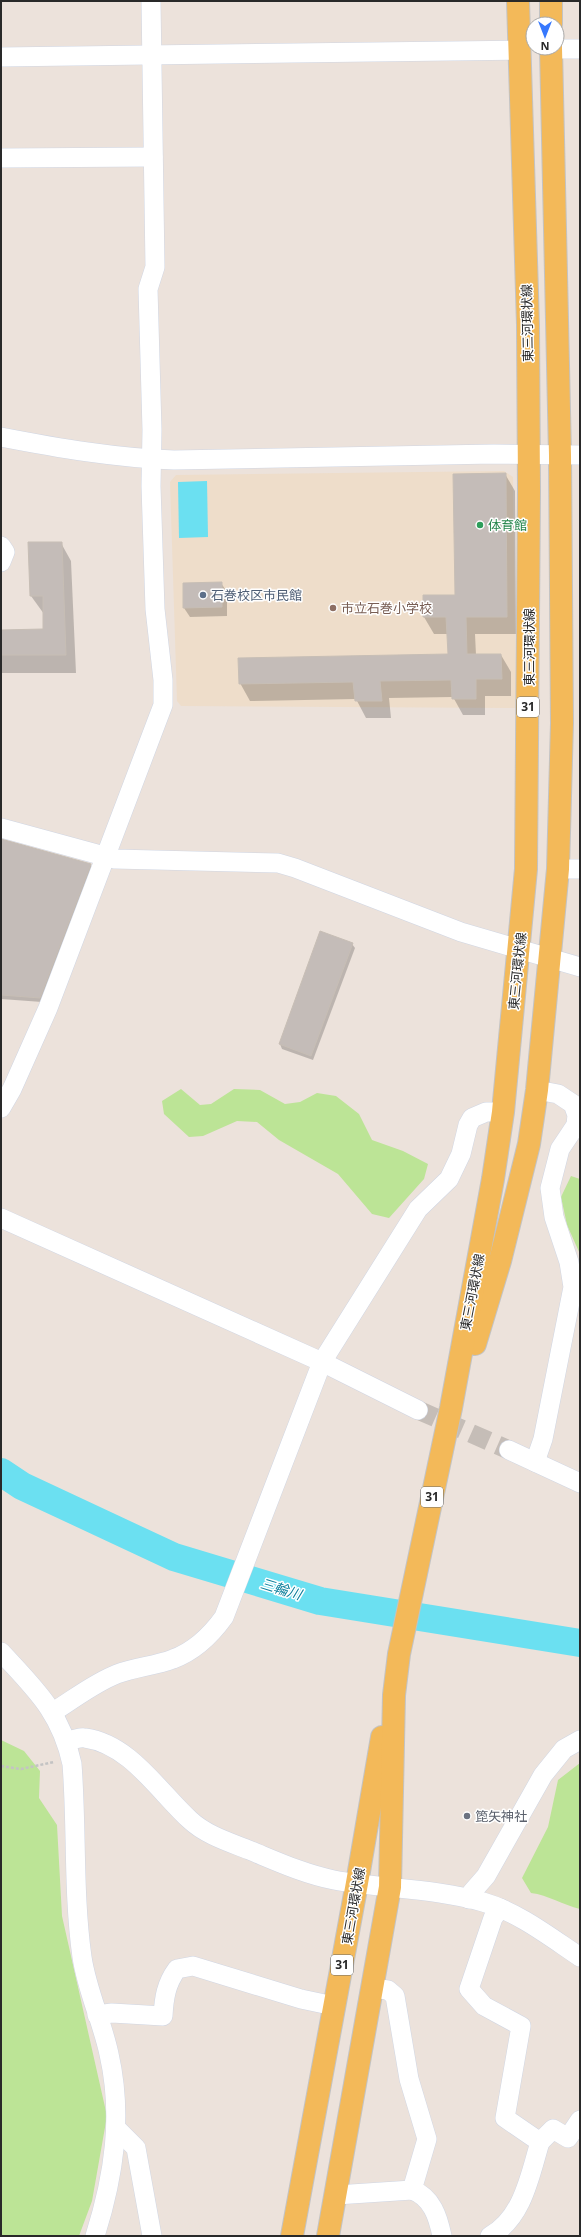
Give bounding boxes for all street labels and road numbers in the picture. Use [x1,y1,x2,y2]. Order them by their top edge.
street label: 東三河環状線 [517,284,537,362]
street label: 東三河環状線 [520,608,538,686]
road number: 31 [517,697,539,717]
street label: 東三河環状線 [504,931,530,1011]
street label: 東三河環状線 [456,1252,488,1332]
road number: 31 [421,1487,443,1507]
street label: 東三河環状線 [337,1866,369,1946]
road number: 31 [331,1955,353,1975]

